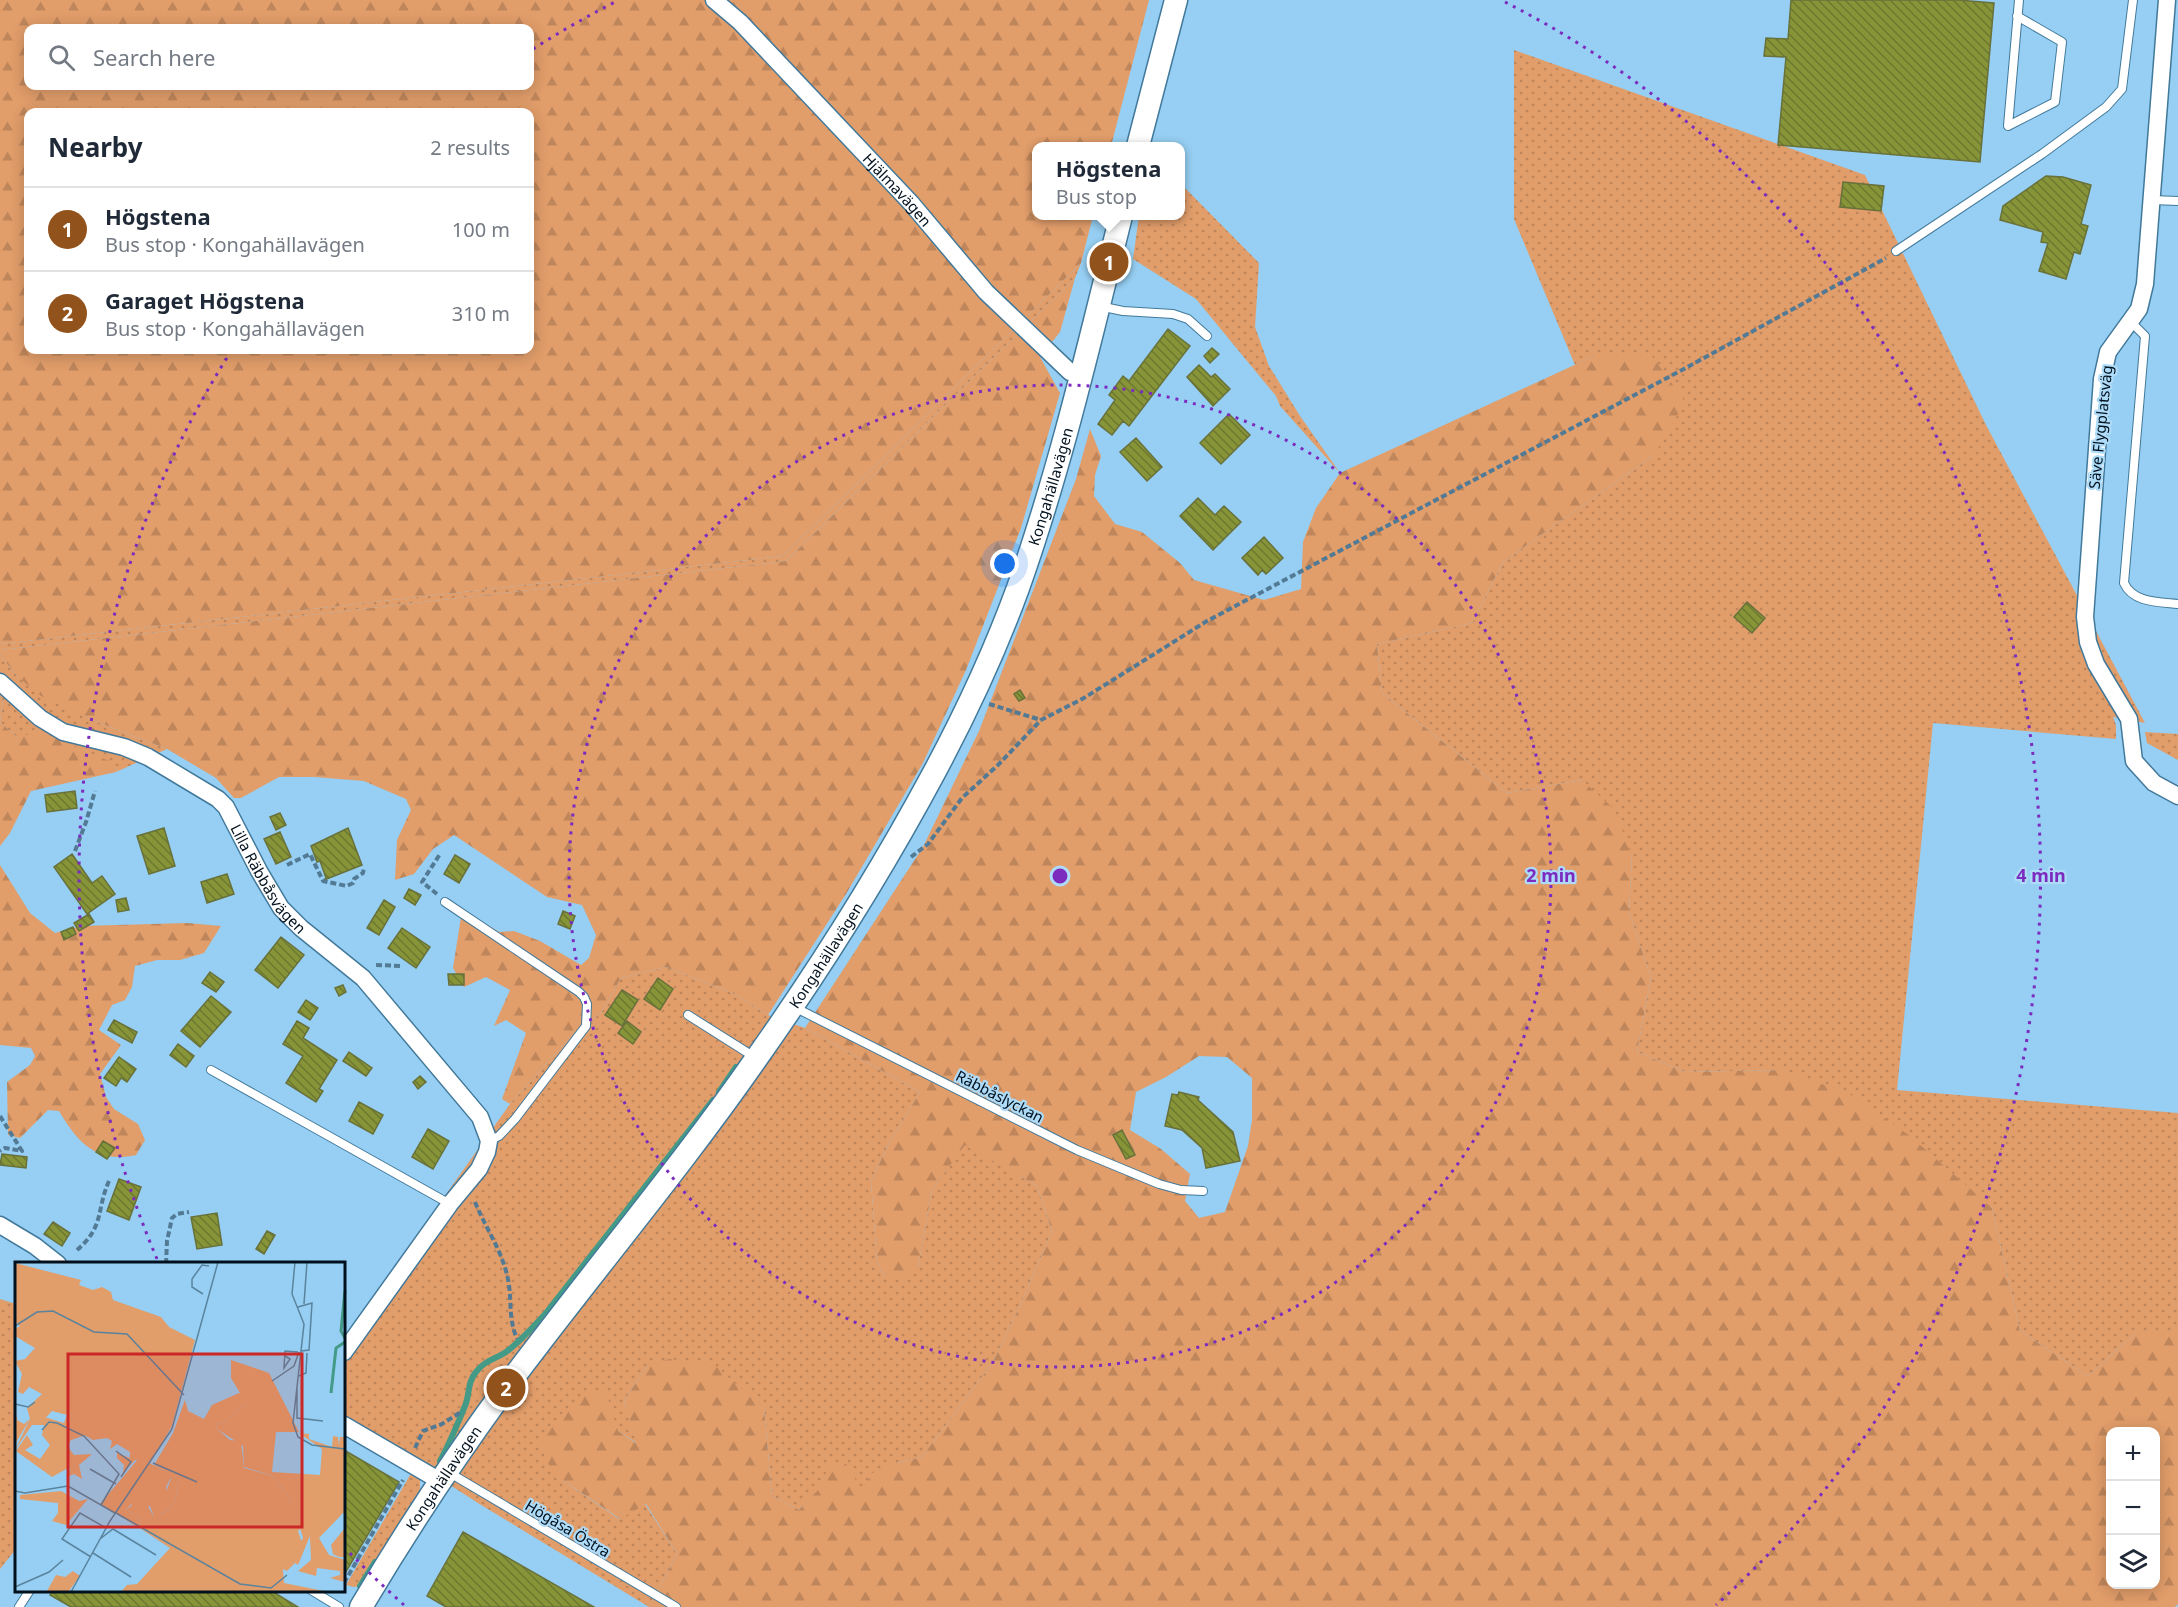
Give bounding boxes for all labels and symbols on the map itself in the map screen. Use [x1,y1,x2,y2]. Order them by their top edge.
street label: Hjälmavägen [859,149,936,230]
pin: 1 [1090,240,1128,284]
street label: Säve Flygplatsväg [2084,364,2116,490]
street label: Kongahällavägen [1023,425,1077,548]
your location [990,549,1019,578]
street label: Lilla Räbbåsvägen [226,820,311,938]
text: 2 min [1526,863,1576,887]
text: 4 min [2016,863,2066,887]
centre of rings [1050,866,1070,886]
street label: Kongahällavägen [784,899,867,1012]
street label: Räbbåslyckan [953,1065,1047,1127]
inset map [15,1262,345,1592]
pin: 2 [486,1366,526,1410]
street label: Kongahällavägen [401,1422,486,1534]
street label: Högåsa Östra [522,1495,614,1561]

